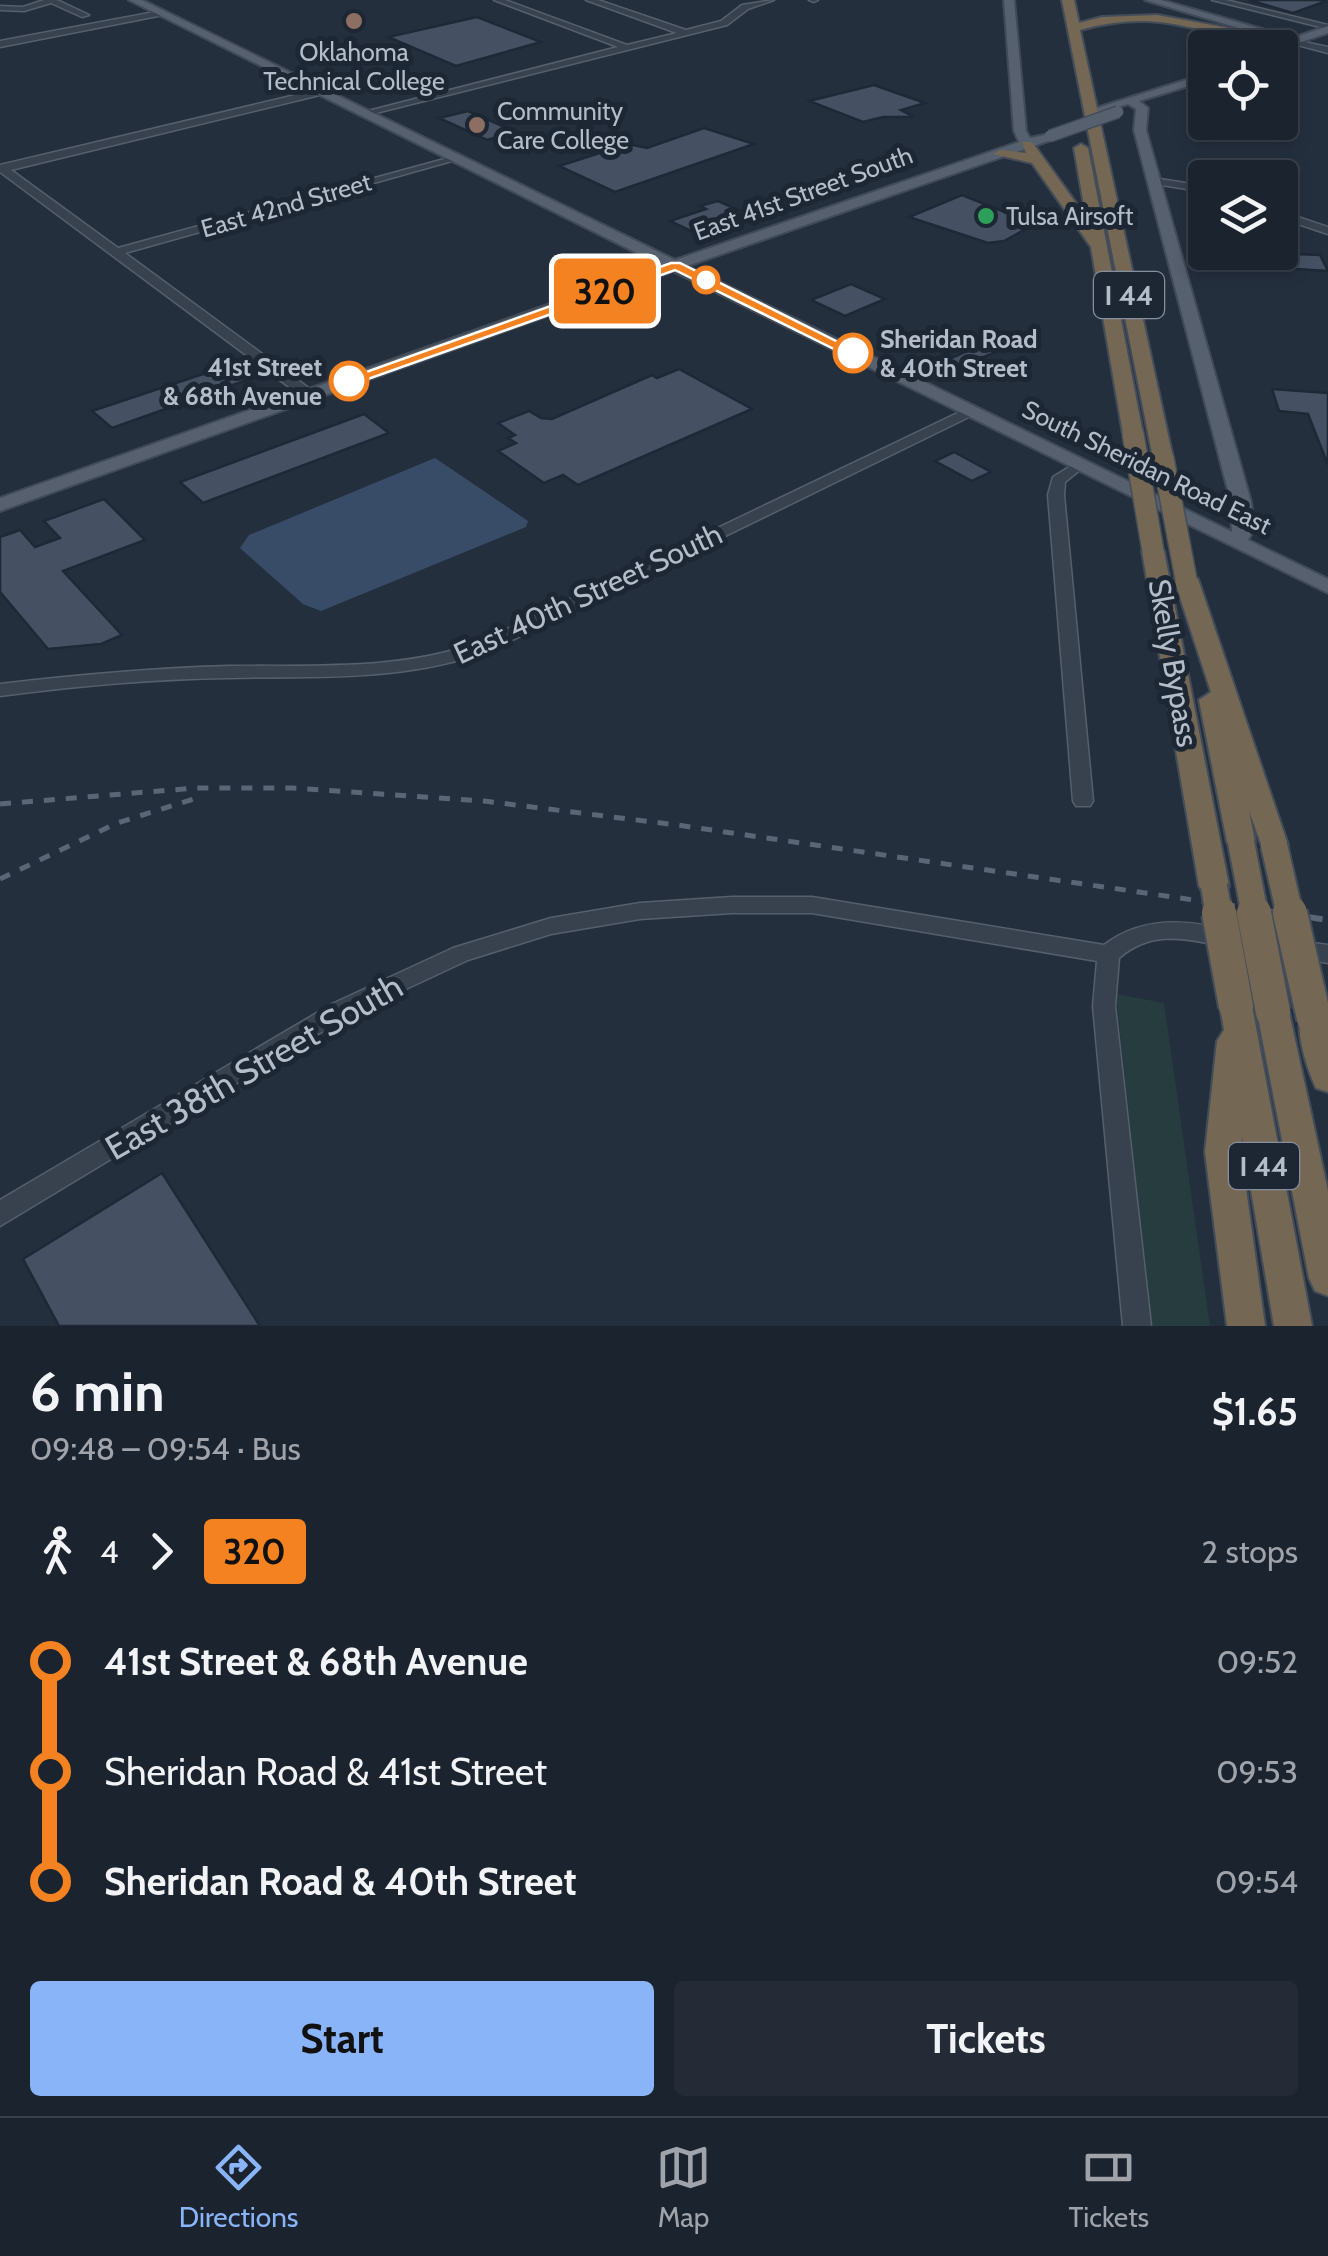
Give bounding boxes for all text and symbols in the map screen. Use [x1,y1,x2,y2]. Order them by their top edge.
marker: Oklahoma Technical College [343,10,365,32]
map controls [1188,30,1298,270]
button: locate [1188,30,1298,140]
place label: Oklahoma Technical College [263,37,445,96]
place label: Community Care College [497,96,629,155]
marker: Community Care College [466,114,488,136]
street label: East 41st Street South [690,139,916,247]
button: layers [1188,160,1298,270]
street label: East 42nd Street [197,166,375,244]
place label: Tulsa Airsoft [1006,201,1134,231]
marker: Tulsa Airsoft [975,205,997,227]
line badge: 320 [548,258,662,324]
unlabelled marker [693,267,719,293]
text: 320 [574,270,636,313]
road number: I 44 [1094,272,1164,318]
place label: Sheridan Road & 40th Street [880,324,1038,383]
marker: Sheridan Road & 40th Street [834,334,872,372]
place label: 41st Street & 68th Avenue [163,352,322,411]
marker: 41st Street & 68th Avenue [330,362,368,400]
street label: South Sheridan Road East [1018,394,1277,541]
street label: East 40th Street South [448,515,728,672]
street label: Skelly Bypass [1141,576,1206,750]
street label: East 38th Street South [98,964,410,1169]
road number: I 44 [1229,1143,1299,1189]
text: 6 min [30,1358,165,1425]
text: $1.65 [1212,1388,1298,1435]
text: 09:48 – 09:54 · Bus [30,1429,301,1468]
icon: walk [30,1524,85,1579]
icon: forward [134,1524,189,1579]
text: 320 [224,1530,286,1573]
text: 4 [100,1532,119,1571]
text: 2 stops [1201,1532,1298,1571]
text: 41st Street & 68th Avenue [104,1638,528,1685]
text: 09:52 [1217,1642,1298,1681]
text: Sheridan Road & 41st Street [104,1748,547,1795]
text: 09:53 [1216,1752,1298,1791]
text: Sheridan Road & 40th Street [104,1858,576,1905]
text: 09:54 [1215,1862,1298,1901]
button: Start [30,1981,654,2096]
button: Tickets [674,1981,1298,2096]
tab: Directions [179,2140,298,2234]
tab: Map [656,2140,711,2234]
tab: Tickets [1069,2140,1149,2234]

